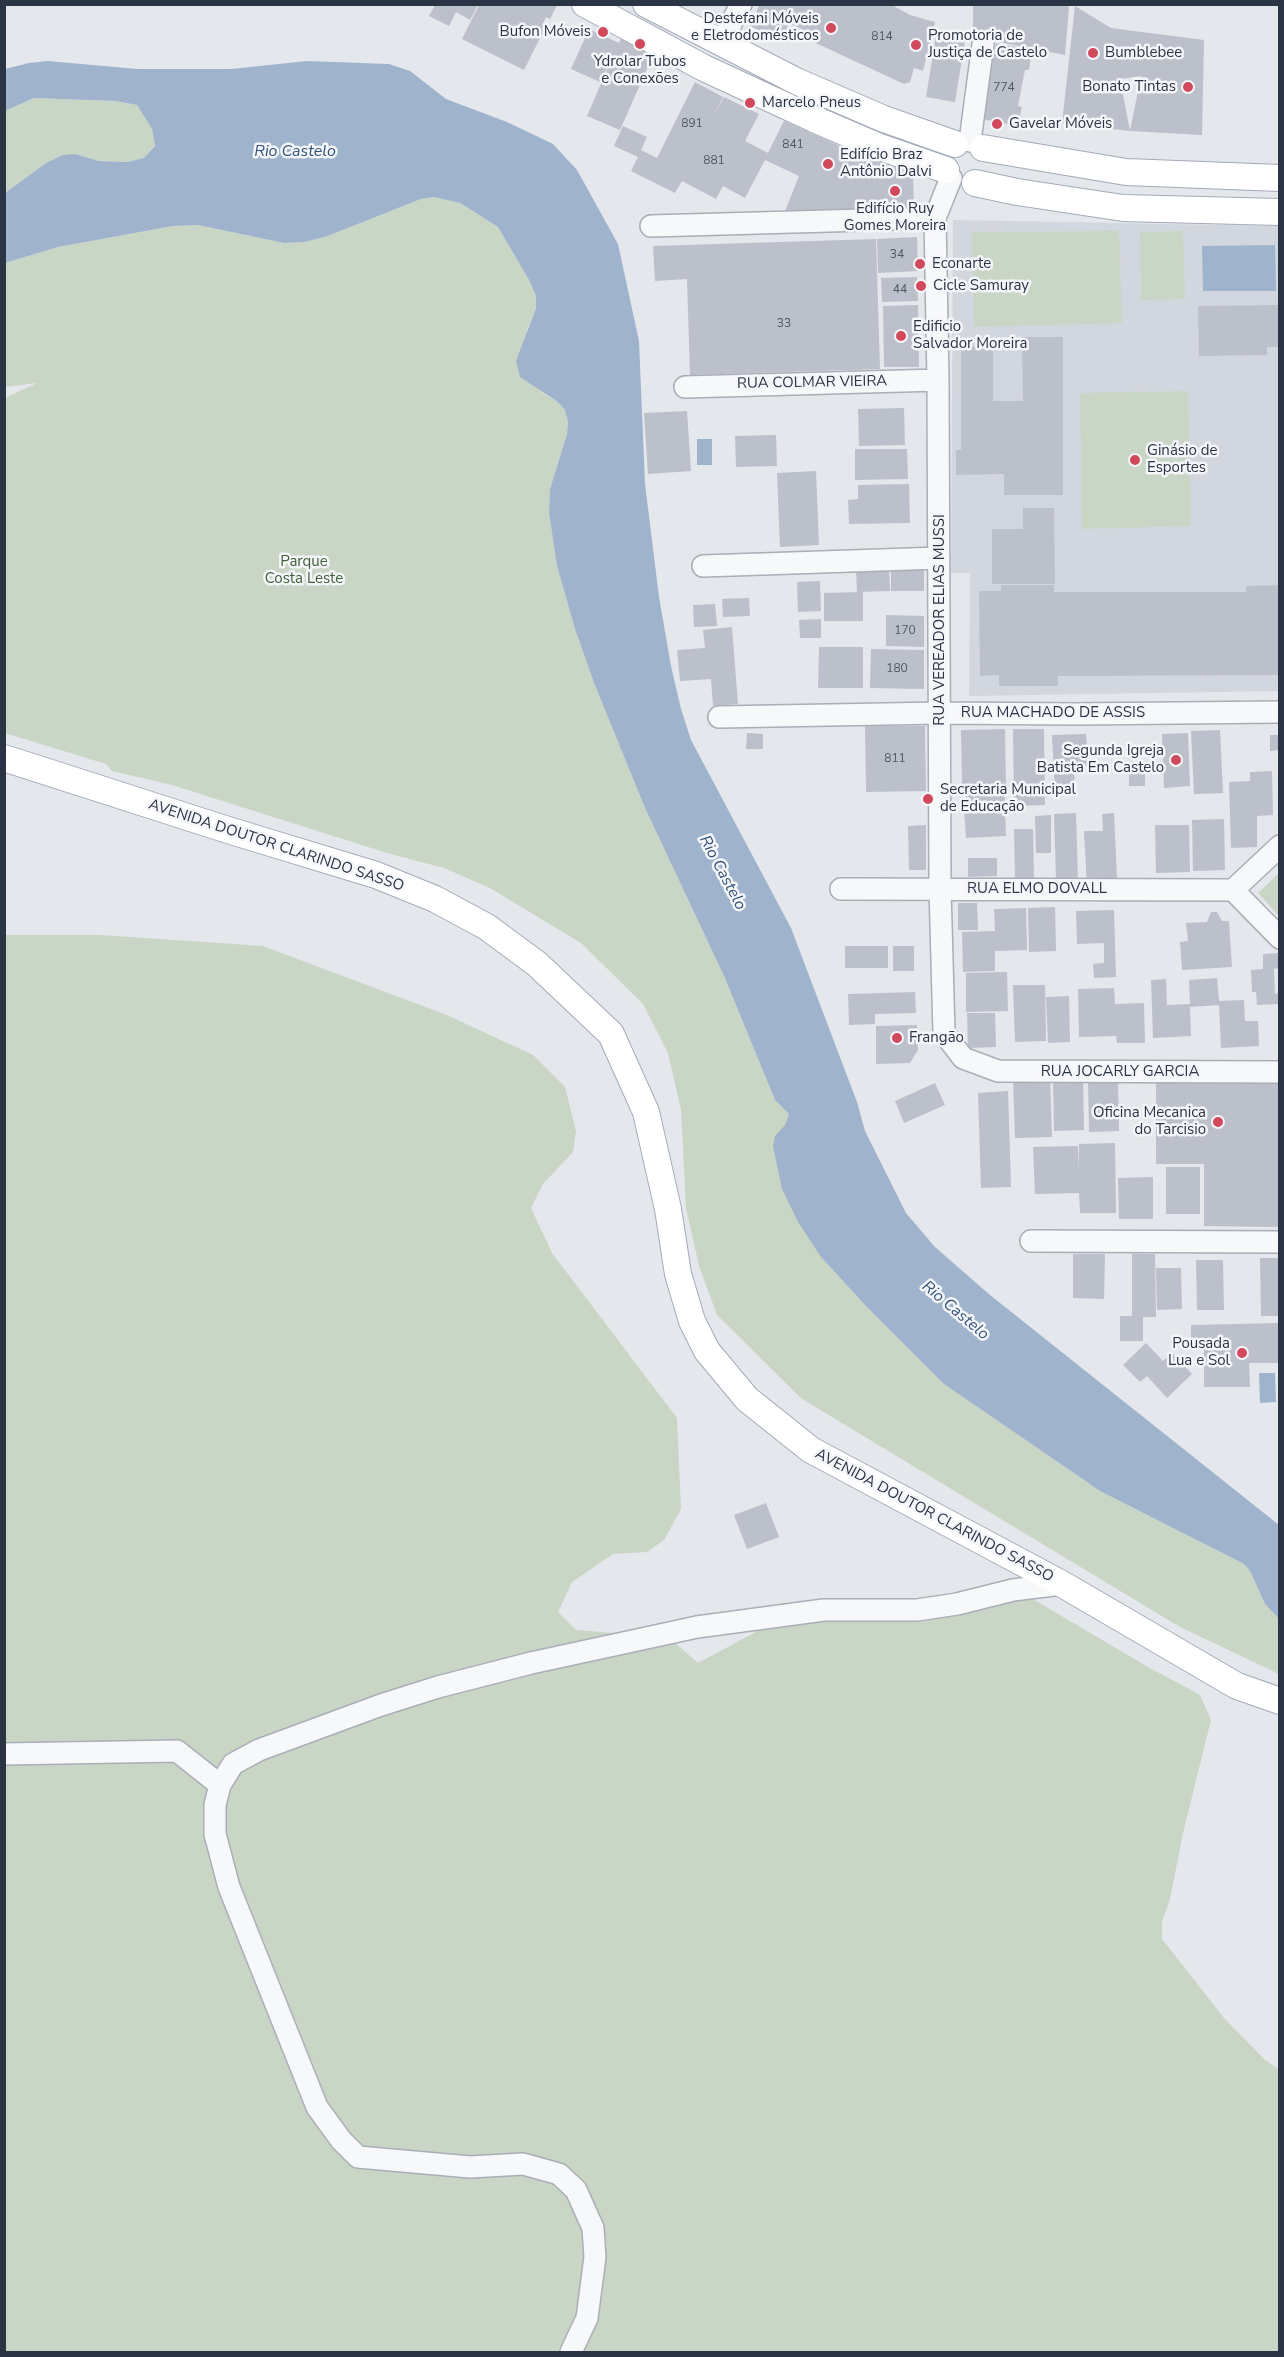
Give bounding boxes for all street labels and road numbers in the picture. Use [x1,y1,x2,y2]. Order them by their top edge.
street label: RUA COLMAR VIEIRA [737,373,887,393]
street label: RUA VEREADOR ELIAS MUSSI [931,514,949,726]
street label: RUA MACHADO DE ASSIS [961,704,1145,722]
street label: AVENIDA DOUTOR CLARINDO SASSO [146,796,406,896]
street label: RUA ELMO DOVALL [967,880,1107,898]
street label: RUA JOCARLY GARCIA [1041,1063,1199,1081]
street label: AVENIDA DOUTOR CLARINDO SASSO [812,1445,1056,1587]

